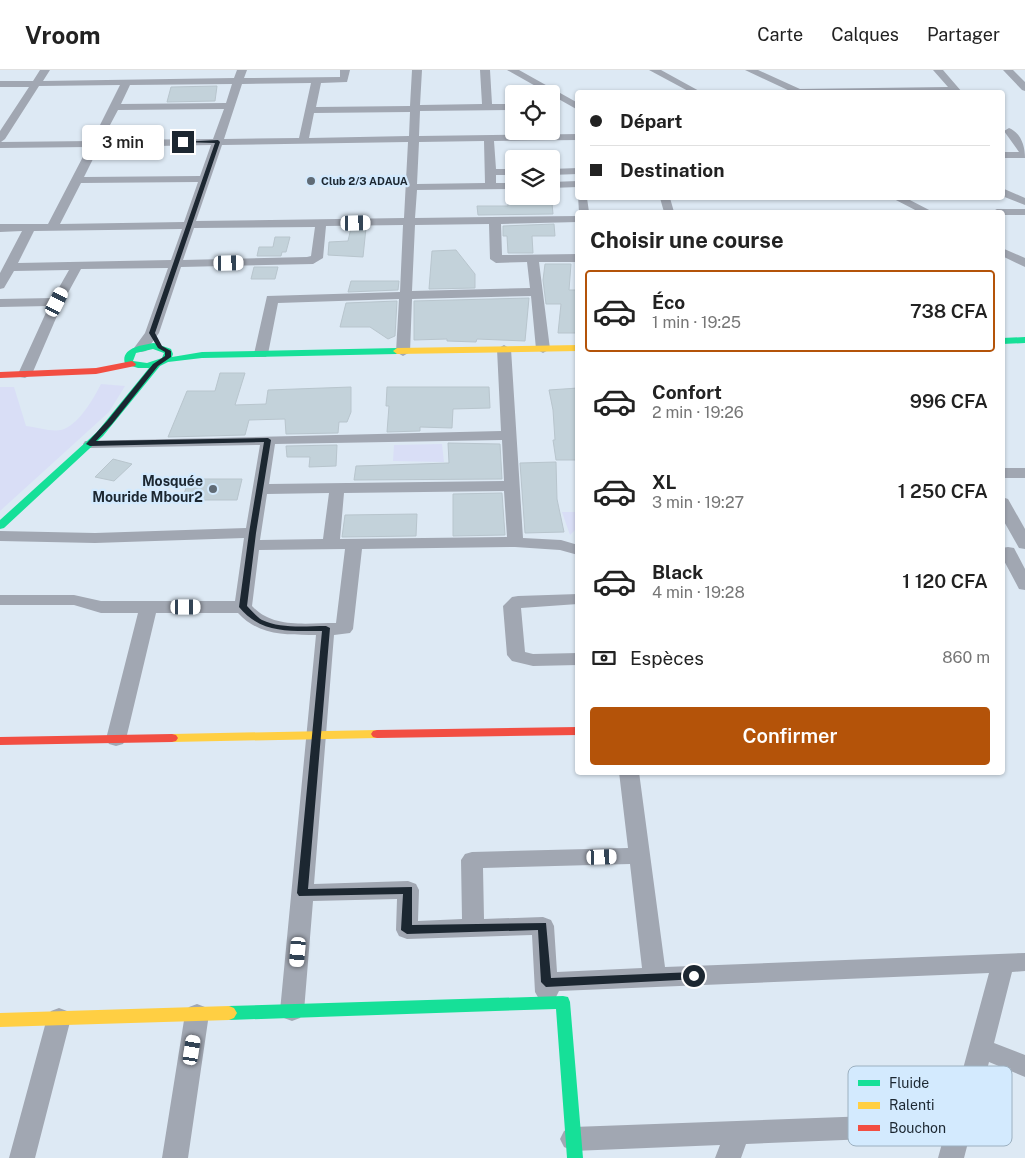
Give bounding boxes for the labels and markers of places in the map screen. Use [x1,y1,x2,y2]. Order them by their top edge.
marker: Club 2/3 ADAUA [305,175,317,187]
place label: Club 2/3 ADAUA [321,175,408,187]
place label: Mosquée Mouride Mbour2 [92,473,203,505]
marker: Mosquée Mouride Mbour2 [207,483,219,495]

